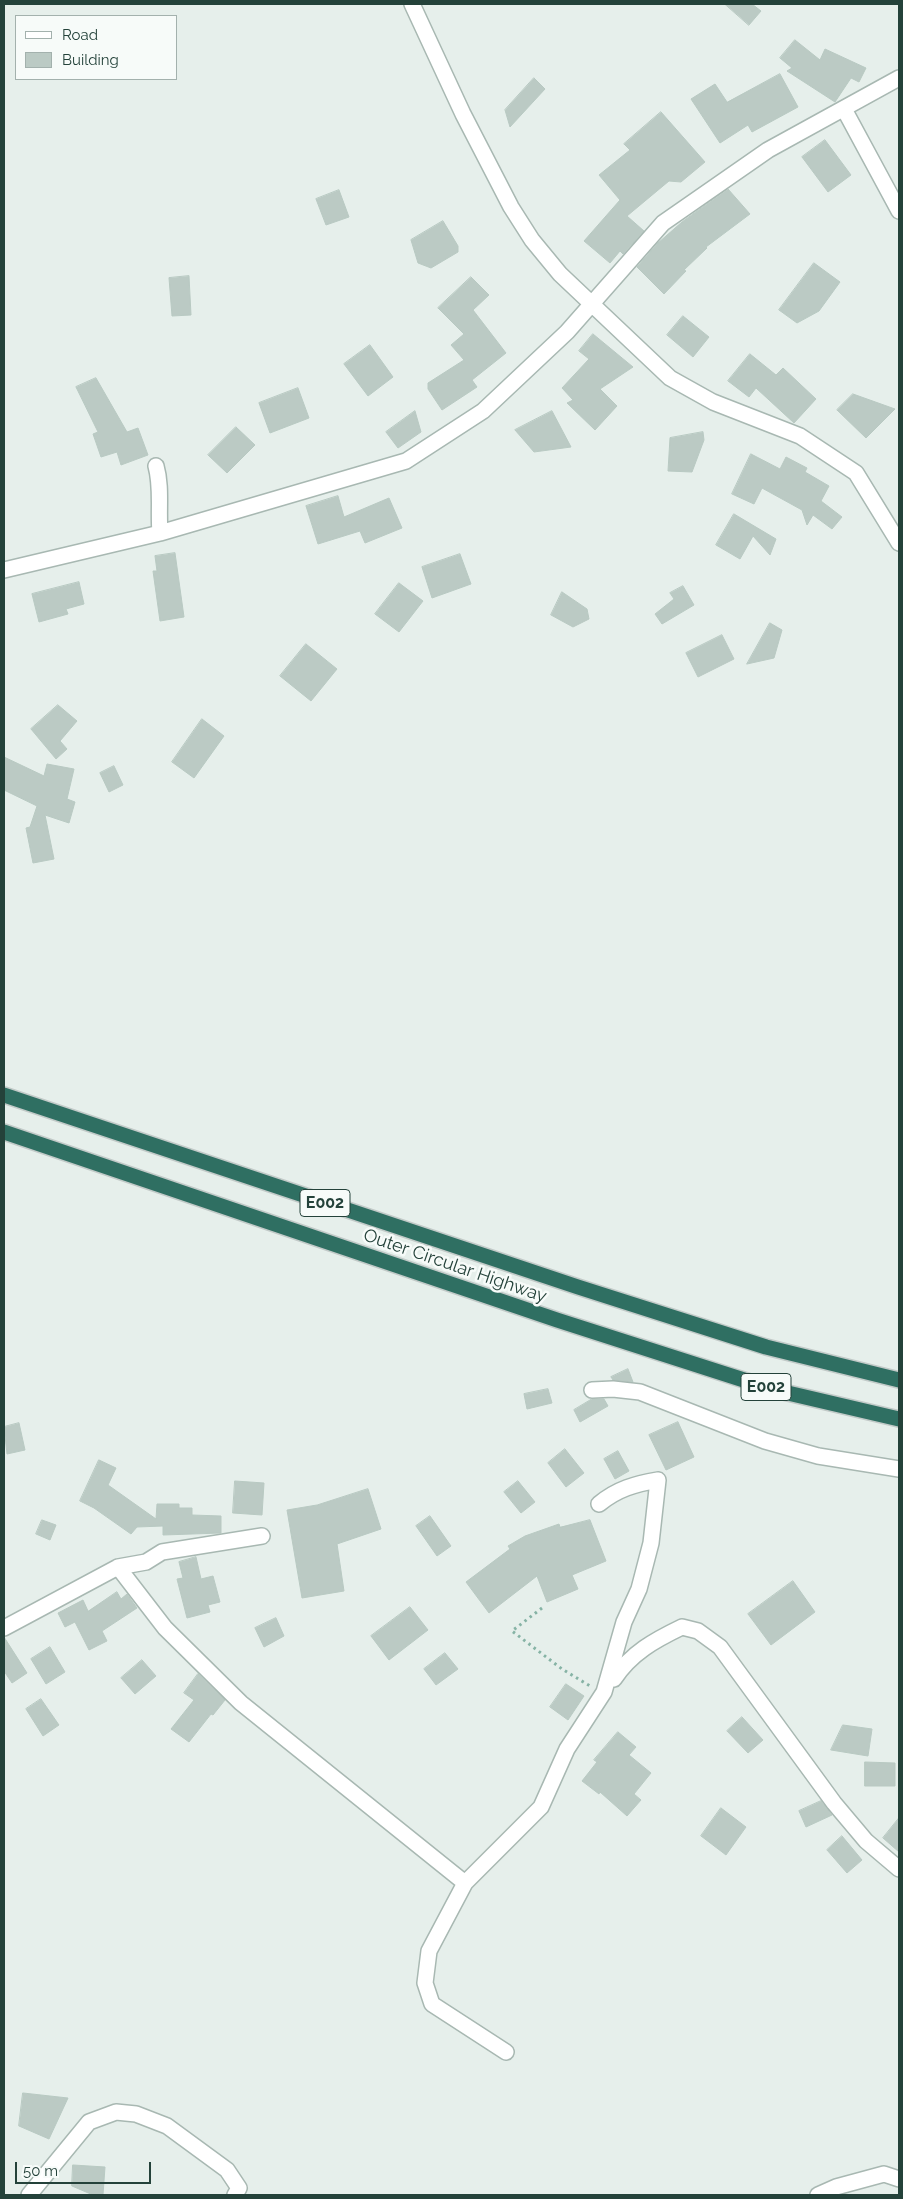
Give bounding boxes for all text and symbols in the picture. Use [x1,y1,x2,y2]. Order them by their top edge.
legend [15,15,178,80]
text: Road [62,26,98,44]
text: Building [62,51,119,69]
road number: E002 [300,1190,350,1216]
street label: Outer Circular Highway [361,1224,549,1308]
road number: E002 [741,1374,791,1400]
scale bar [18,2152,154,2184]
text: 50 m [23,2162,58,2180]

